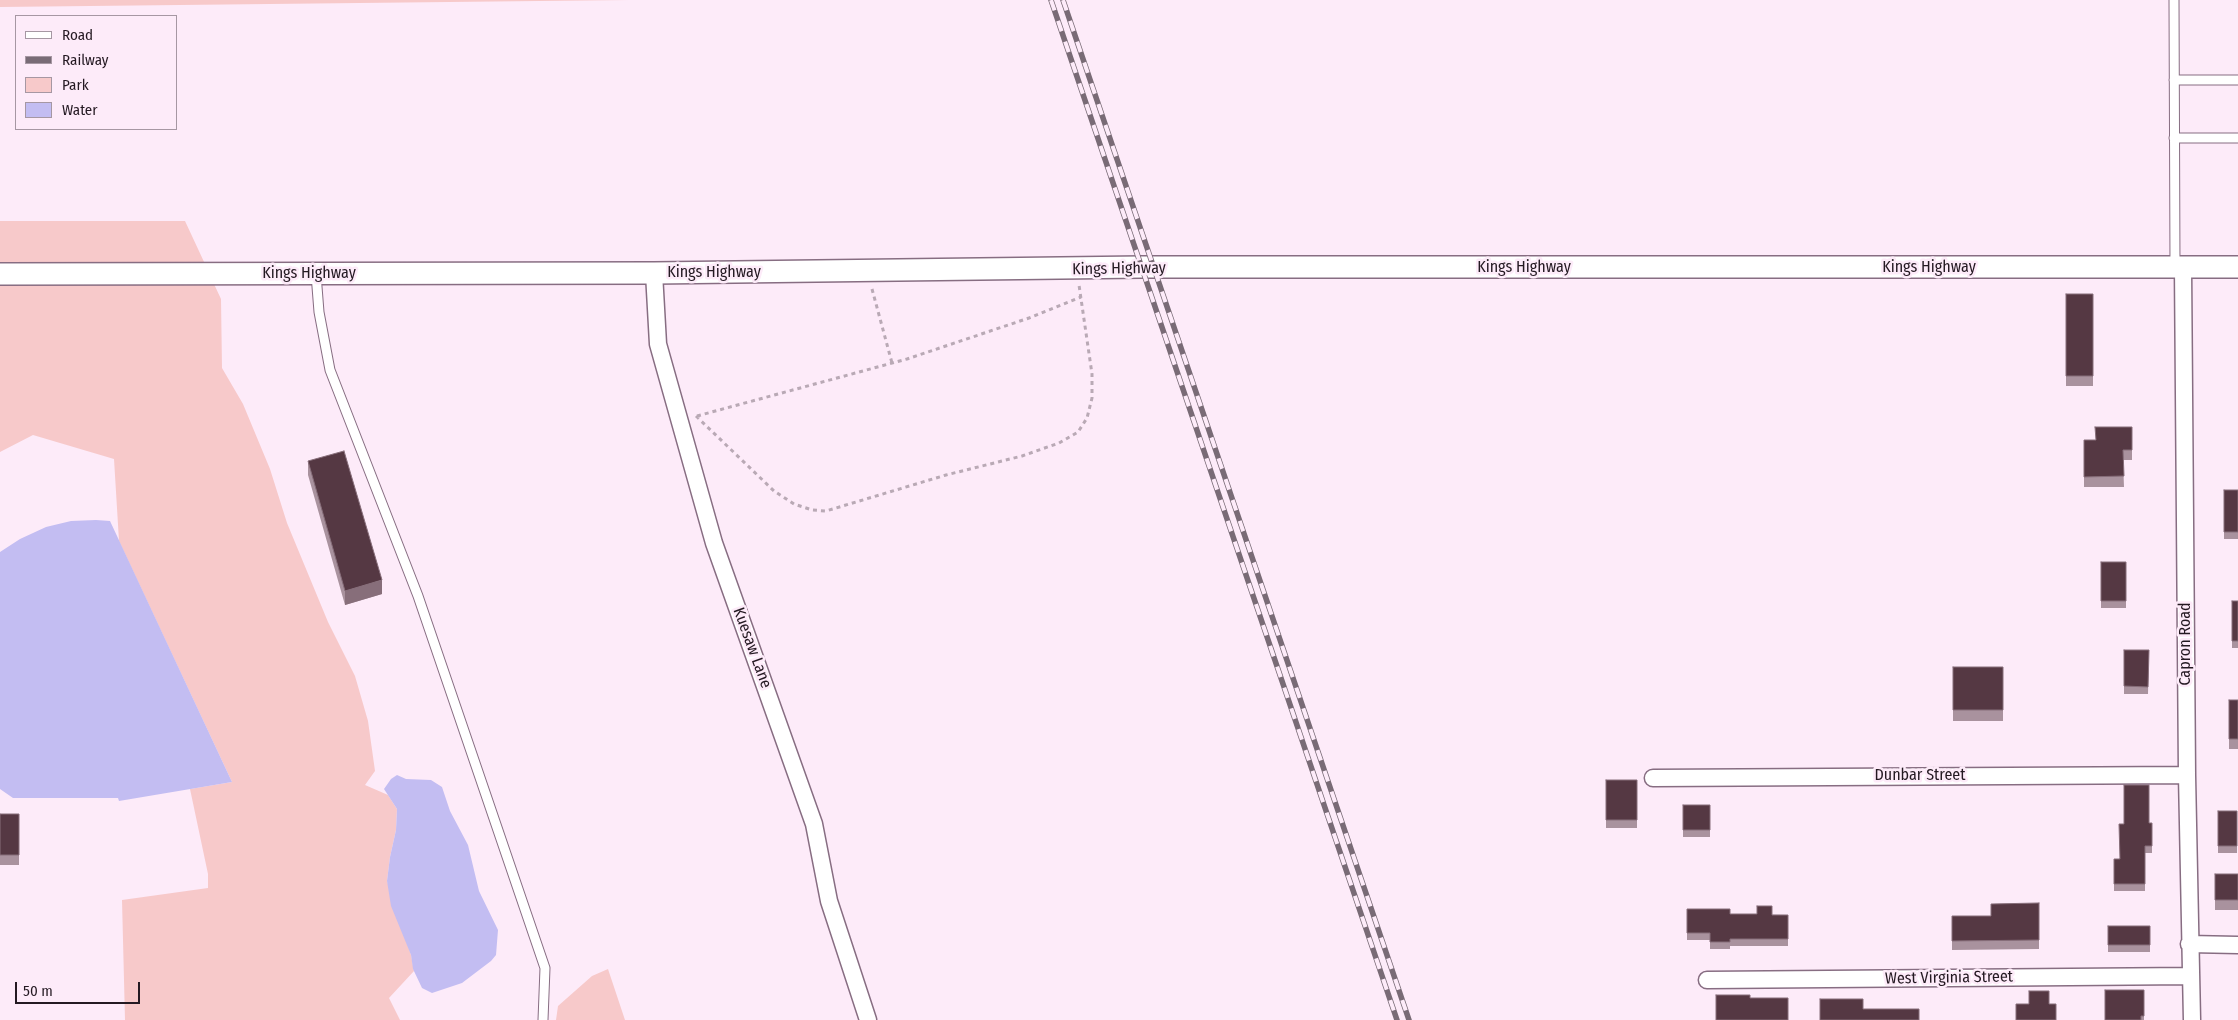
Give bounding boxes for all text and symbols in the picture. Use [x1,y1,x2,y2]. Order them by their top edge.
legend [15,15,178,130]
text: Road [62,26,93,44]
text: Railway [62,51,109,69]
text: Park [62,76,89,94]
text: Water [62,101,97,119]
street label: Kings Highway [1477,258,1571,278]
street label: Kings Highway [1882,258,1976,278]
street label: Kings Highway [1072,259,1166,279]
street label: Kings Highway [667,263,761,283]
street label: Kings Highway [262,264,356,284]
street label: Capron Road [2176,602,2196,686]
street label: Kuesaw Lane [729,605,775,691]
street label: Dunbar Street [1875,766,1965,786]
street label: West Virginia Street [1885,967,2013,989]
scale bar [18,972,142,1004]
text: 50 m [23,982,53,1000]

